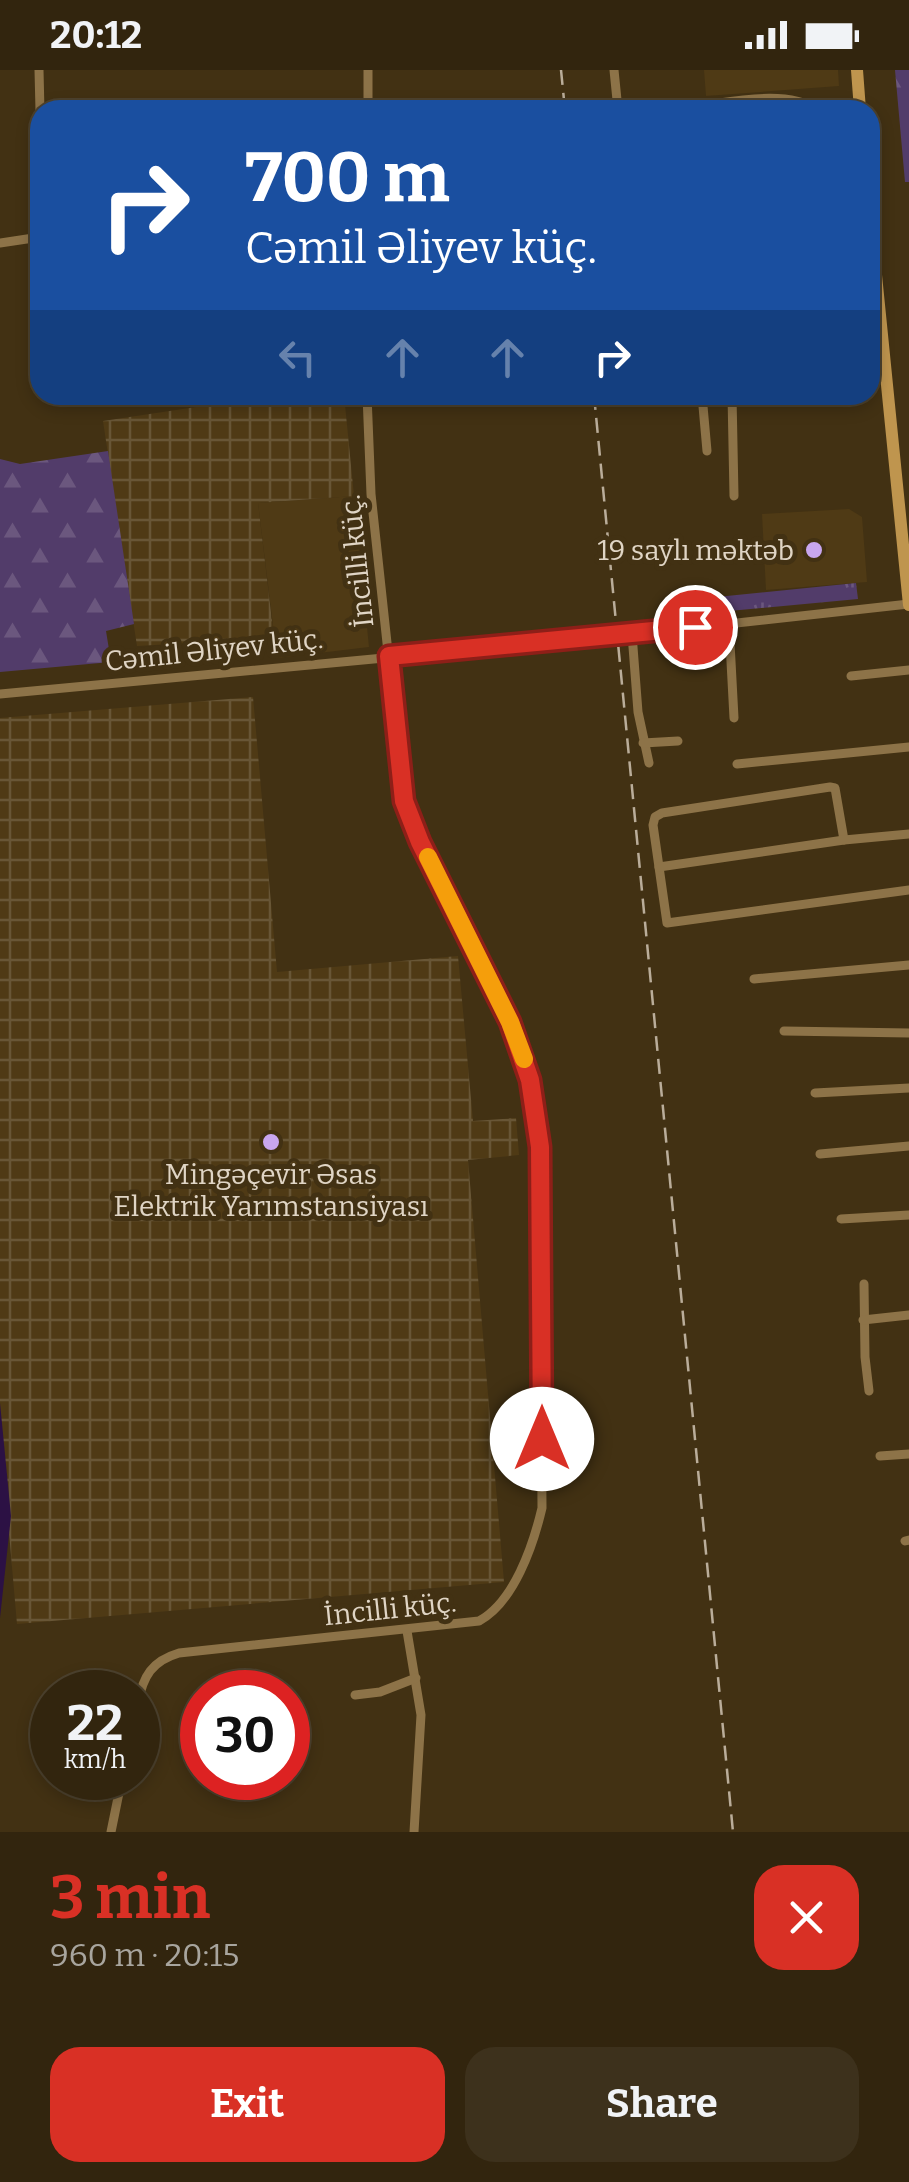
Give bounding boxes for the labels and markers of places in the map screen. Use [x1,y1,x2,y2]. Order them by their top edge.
place label: 19 saylı məktəb [597,534,794,567]
marker: 19 saylı məktəb [803,539,825,561]
pin [653,585,738,670]
marker: Mingəçevir Əsas Elektrik Yarımstansiyası [260,1131,282,1153]
place label: Mingəçevir Əsas Elektrik Yarımstansiyası [114,1158,428,1223]

